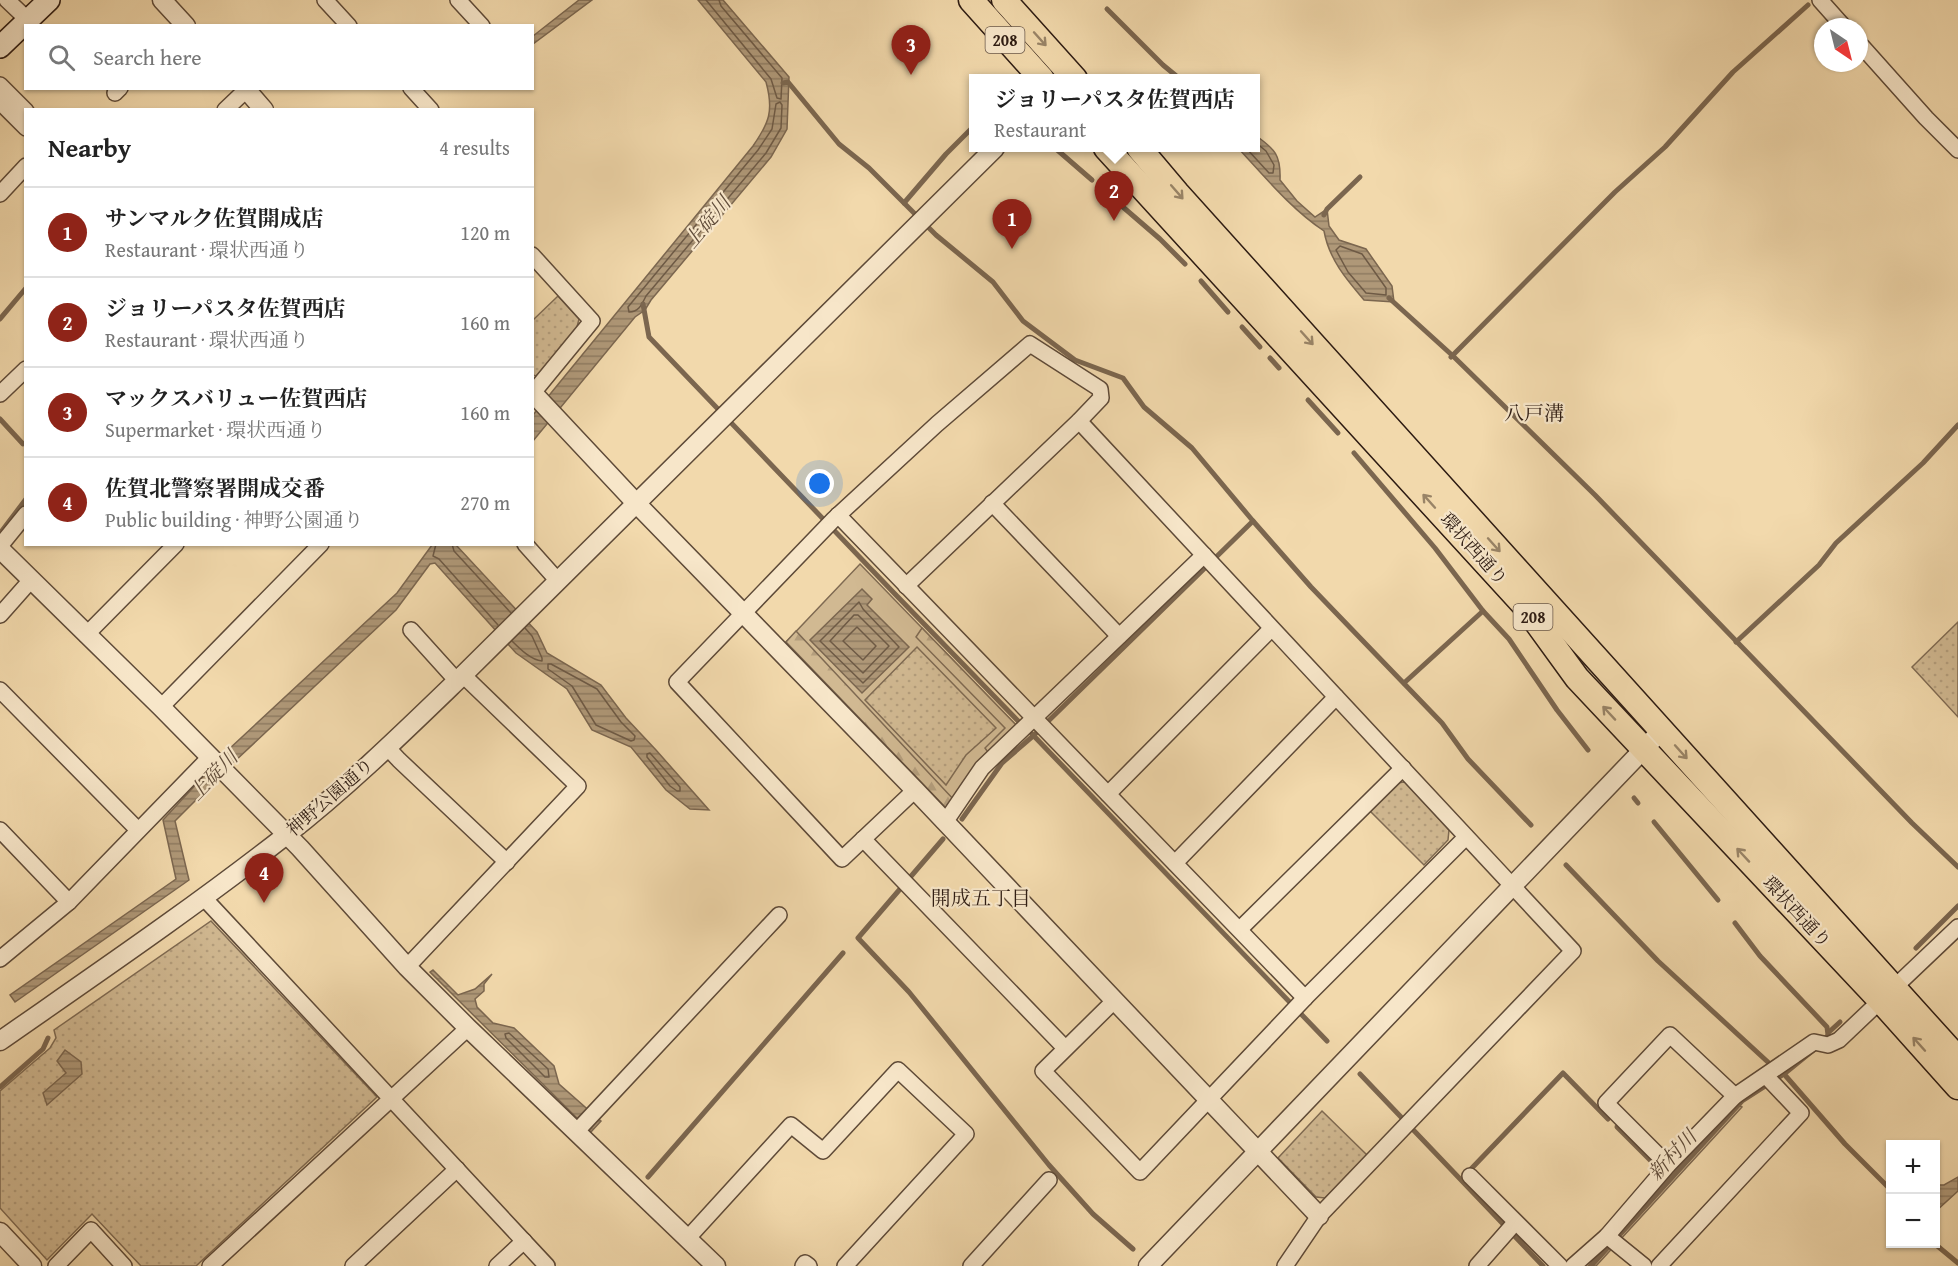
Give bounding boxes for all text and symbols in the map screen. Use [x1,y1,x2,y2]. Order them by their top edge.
north arrow [1814,18,1868,72]
search box [24,24,534,90]
pin: 3 [892,26,930,75]
road number: 208 [986,27,1024,53]
one-way arrow [1033,32,1047,47]
icon: search [45,41,78,74]
text: Search here [93,41,202,73]
popup [969,74,1260,152]
text: ジョリーパスタ佐賀西店 [994,83,1235,115]
text: Restaurant [994,115,1086,144]
text: Nearby [48,128,131,167]
text: 4 results [439,133,510,162]
pin: 2 [1094,172,1134,221]
one-way arrow [1170,184,1184,199]
water label: 上碇川 [676,188,738,254]
pin: 1 [992,200,1032,249]
text: サンマルク佐賀開成店 [105,202,323,234]
text: 1 [62,218,73,247]
text: 120 m [460,218,510,247]
text: Restaurant · 環状西通り [105,235,309,264]
text: ジョリーパスタ佐賀西店 [105,292,345,324]
text: 2 [62,308,73,337]
text: 160 m [460,308,510,337]
text: Restaurant · 環状西通り [105,325,309,354]
one-way arrow [1300,330,1314,345]
text: マックスバリュー佐賀西店 [105,382,367,414]
text: 3 [62,398,73,427]
text: 160 m [460,398,510,427]
district label: 八戸溝 [1504,398,1564,427]
text: Supermarket · 環状西通り [105,415,326,444]
your location [805,469,834,498]
text: 佐賀北警察署開成交番 [105,472,325,504]
text: 4 [62,488,73,517]
text: 270 m [460,488,510,517]
one-way arrow [1422,493,1436,508]
text: Public building · 神野公園通り [105,505,363,534]
street label: 環状西通り [1434,506,1515,591]
one-way arrow [1487,537,1501,552]
road number: 208 [1514,604,1552,630]
one-way arrow [1603,706,1617,721]
water label: 上碇川 [181,742,245,806]
one-way arrow [1674,744,1688,759]
street label: 神野公園通り [280,751,379,842]
one-way arrow [1736,848,1750,863]
pin: 4 [244,854,284,903]
street label: 環状西通り [1757,870,1838,954]
district label: 開成五丁目 [931,883,1031,912]
one-way arrow [1912,1036,1926,1051]
water label: 新村川 [1641,1121,1704,1186]
map controls [1886,1140,1940,1248]
button: + [1886,1140,1940,1194]
button: − [1886,1194,1940,1248]

